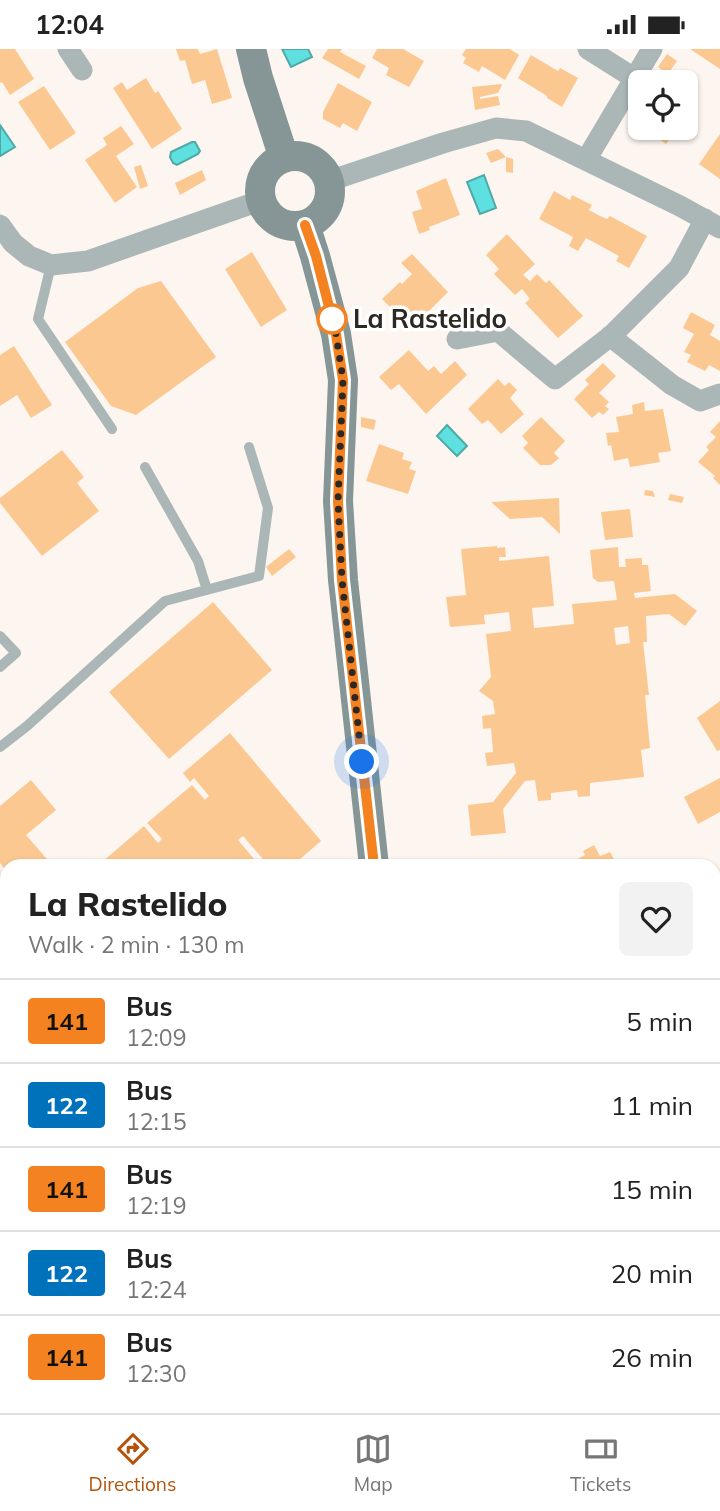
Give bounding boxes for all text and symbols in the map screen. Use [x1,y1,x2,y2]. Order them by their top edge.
text: 12:04 [35,8,104,41]
map controls [628,70,698,140]
button: locate [628,70,698,140]
place label: La Rastelido [353,302,507,335]
marker: La Rastelido [317,304,347,334]
your location [344,744,379,779]
button: heart [619,882,693,956]
text: La Rastelido [28,883,227,924]
text: Walk · 2 min · 130 m [28,930,245,959]
text: Bus [126,990,172,1023]
text: 5 min [626,1005,693,1038]
text: 141 [45,1006,88,1036]
text: 12:09 [126,1023,186,1052]
text: Bus [126,1074,172,1107]
text: 11 min [611,1089,693,1122]
text: 122 [45,1090,88,1120]
text: 12:15 [126,1107,186,1136]
text: Bus [126,1158,172,1191]
text: 15 min [611,1173,693,1206]
text: 141 [45,1174,88,1204]
text: 12:19 [126,1191,186,1220]
text: Bus [126,1242,172,1275]
text: 20 min [611,1257,693,1290]
text: 122 [45,1258,88,1288]
text: 12:24 [126,1275,186,1304]
text: Bus [126,1326,172,1359]
text: 26 min [611,1341,693,1374]
text: 141 [45,1342,88,1372]
text: 12:30 [126,1359,186,1388]
tab: Directions [89,1430,176,1496]
tab: Map [354,1430,393,1496]
tab: Tickets [570,1430,631,1496]

